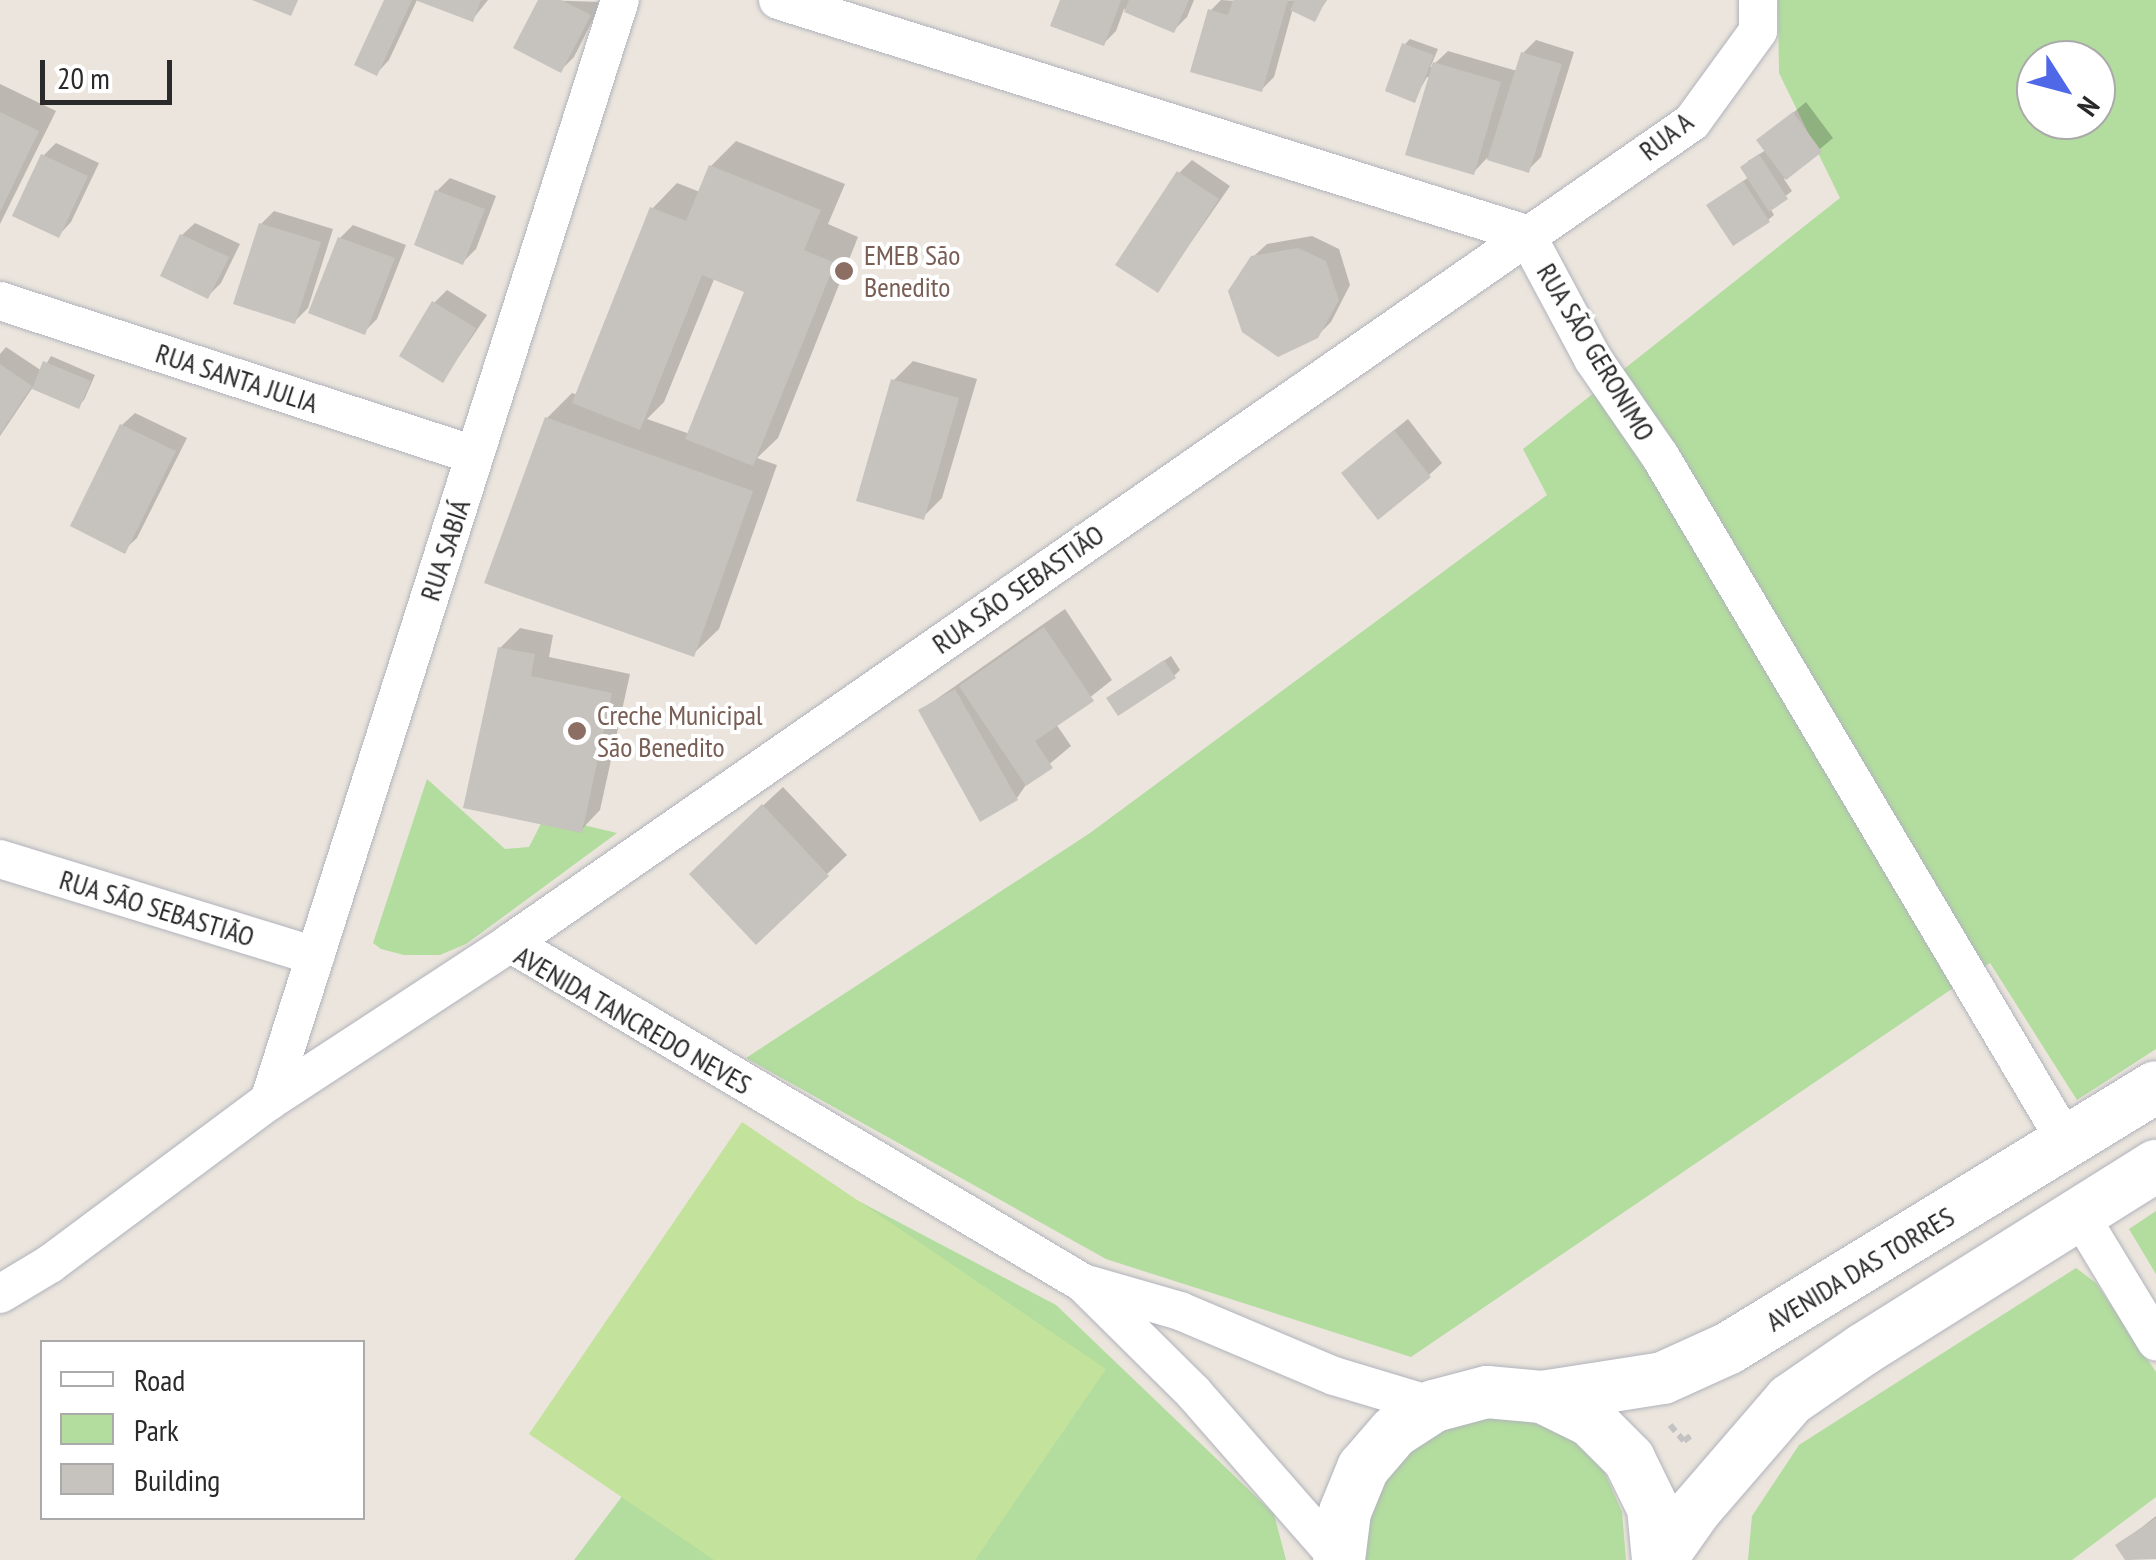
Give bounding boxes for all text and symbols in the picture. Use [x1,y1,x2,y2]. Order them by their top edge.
scale bar [45,40,178,102]
north arrow [2016,40,2116,140]
text: 20 m [57,58,110,97]
text: N [2070,90,2108,124]
street label: RUA A [1632,104,1700,168]
place label: EMEB São Benedito [864,238,960,304]
street label: RUA SÃO GERONIMO [1530,257,1662,447]
marker: EMEB São Benedito [833,260,855,282]
street label: RUA SANTA JULIA [151,336,323,420]
street label: RUA SABIÁ [413,495,477,605]
street label: RUA SÃO SEBASTIÃO [925,517,1111,661]
place label: Creche Municipal São Benedito [597,698,763,764]
marker: Creche Municipal São Benedito [566,720,588,742]
street label: RUA SÃO SEBASTIÃO [55,862,259,954]
street label: AVENIDA TANCREDO NEVES [508,938,758,1102]
street label: AVENIDA DAS TORRES [1759,1199,1961,1339]
legend [40,1340,365,1520]
text: Road [134,1360,185,1399]
text: Park [134,1410,179,1449]
text: Building [134,1460,220,1499]

